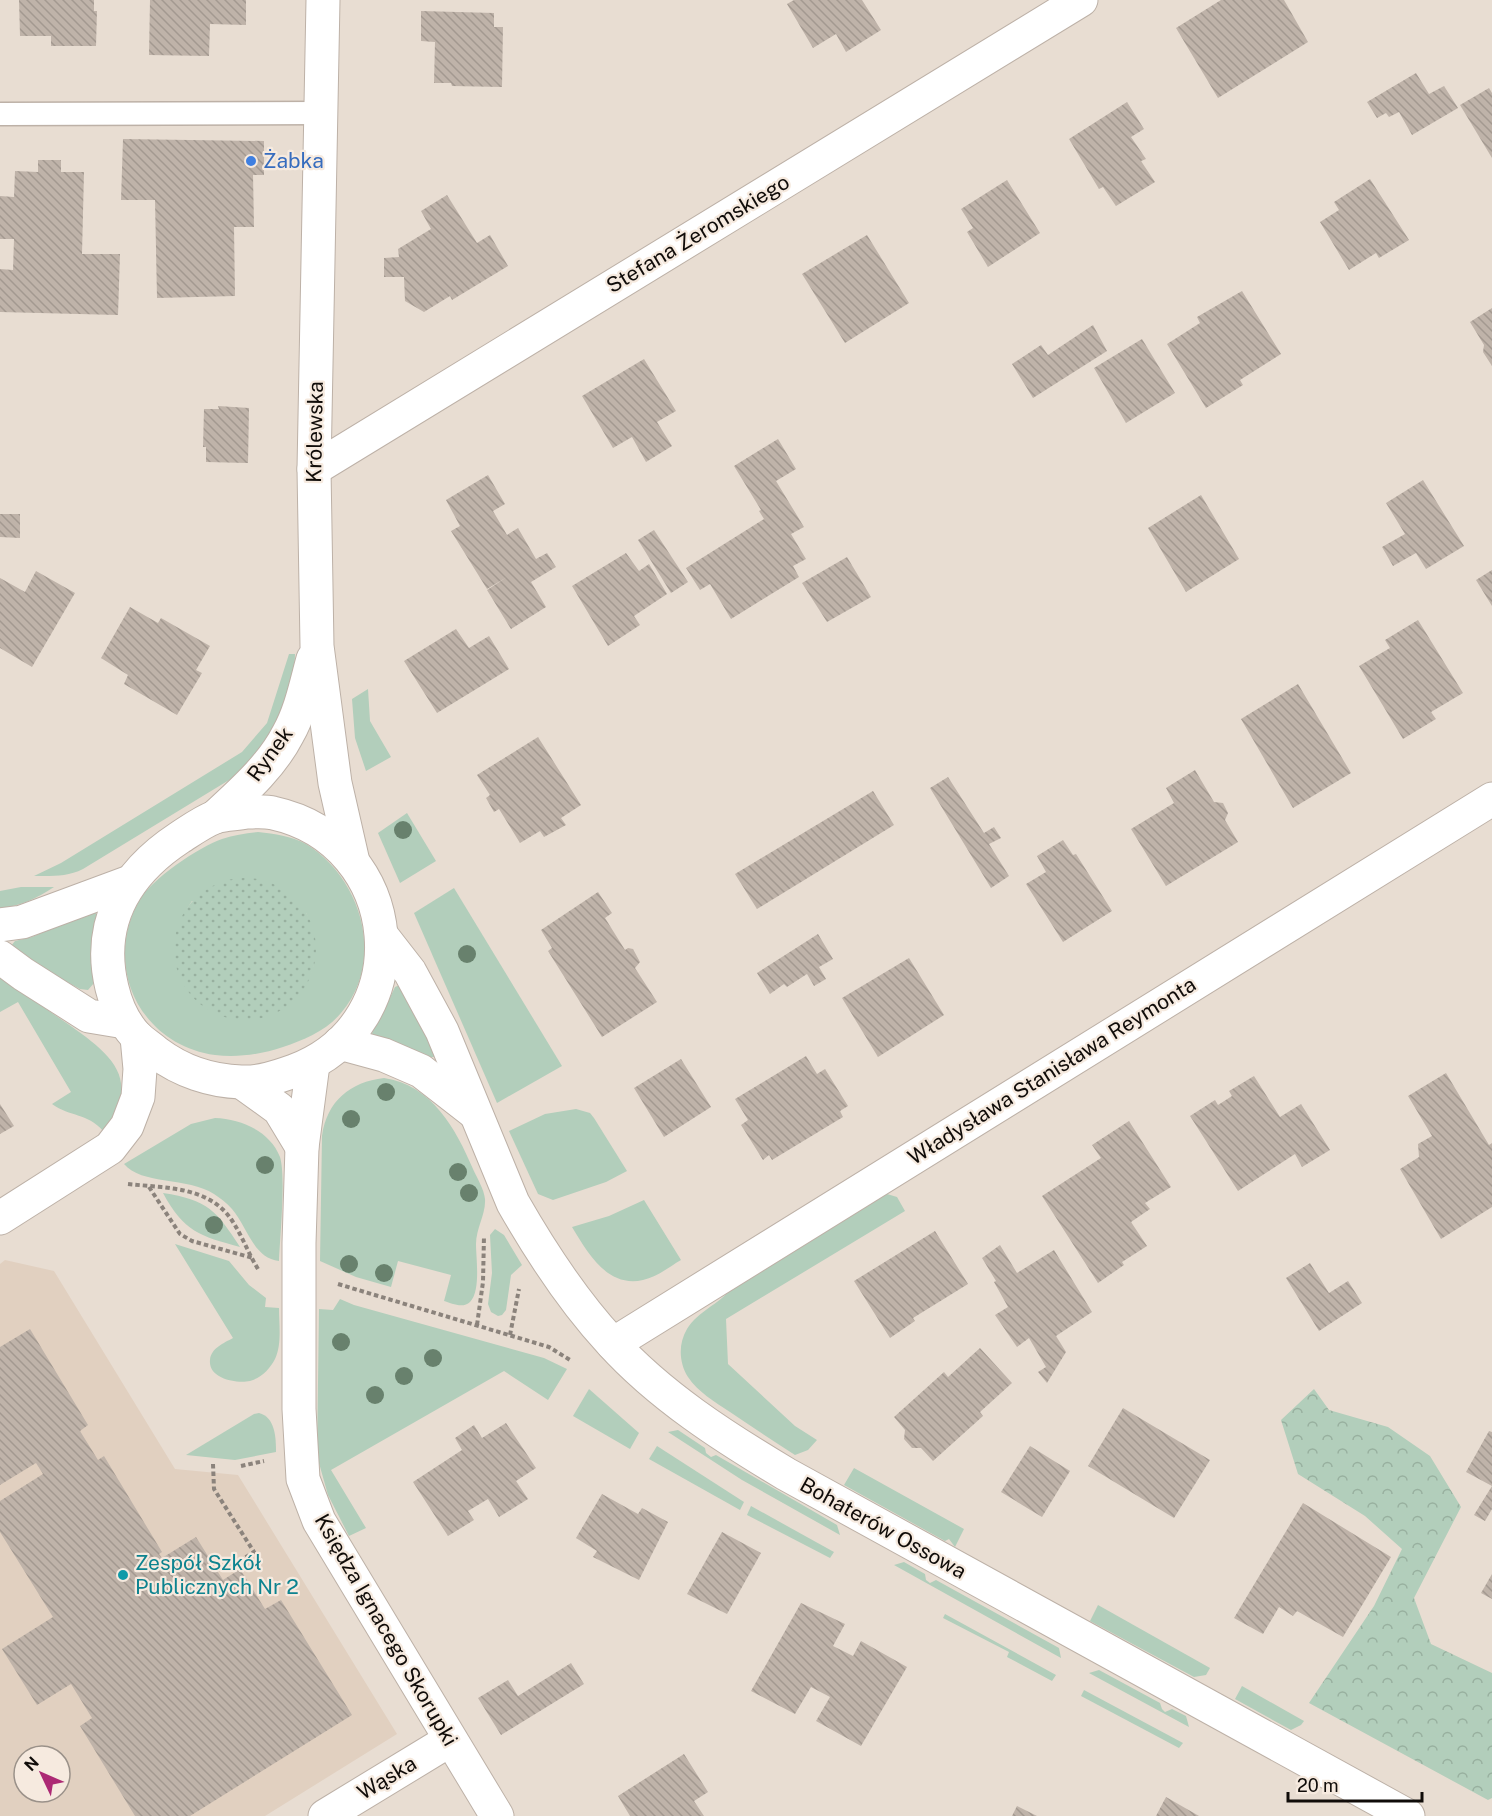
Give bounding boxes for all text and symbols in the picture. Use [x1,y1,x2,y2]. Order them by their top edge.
place label: Żabka [263,148,324,173]
marker: Żabka [244,154,258,168]
street label: Stefana Żeromskiego [602,169,794,298]
street label: Królewska [301,381,328,483]
street label: Rynek [241,721,298,786]
street label: Władysława Stanisława Reymonta [903,971,1200,1170]
street label: Bohaterów Ossowa [796,1471,971,1584]
street label: Księdza Ignacego Skorupki [310,1509,463,1750]
place label: Zespół Szkół Publicznych Nr 2 [135,1550,299,1599]
marker: Zespół Szkół Publicznych Nr 2 [116,1568,130,1582]
north arrow [12,1744,72,1804]
street label: Wąska [353,1750,421,1805]
text: N [20,1753,43,1775]
scale bar [1288,1765,1422,1803]
text: 20 m [1297,1775,1339,1796]

